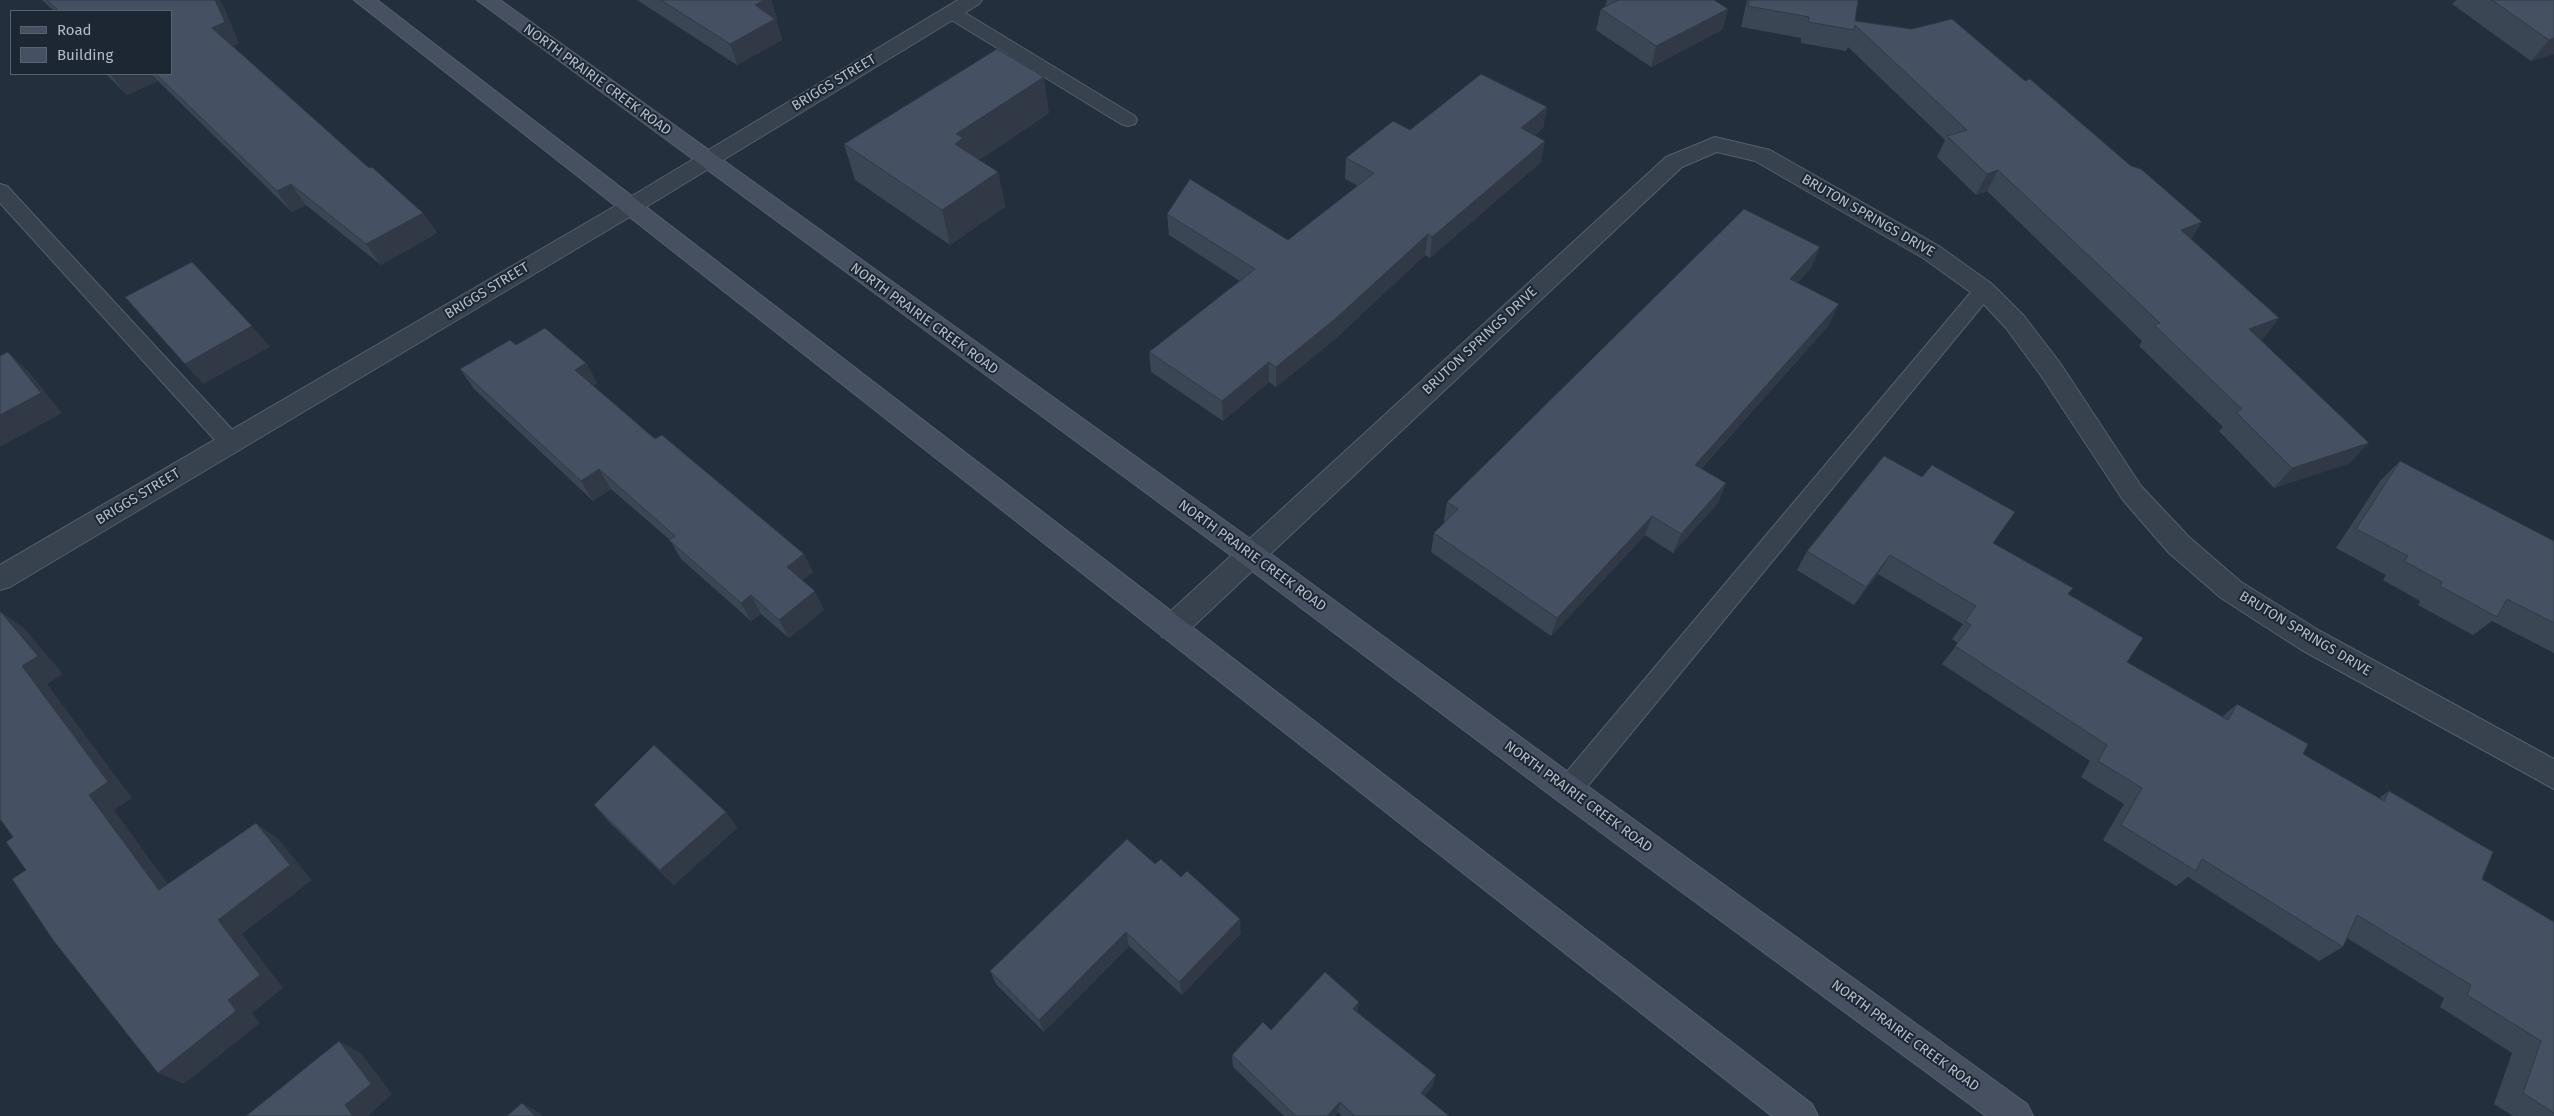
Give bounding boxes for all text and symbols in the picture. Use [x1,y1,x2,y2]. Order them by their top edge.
legend [10,10,172,75]
text: Road [57,21,92,39]
street label: NORTH PRAIRIE CREEK ROAD [520,21,674,139]
text: Building [57,46,113,64]
street label: BRIGGS STREET [789,51,879,115]
street label: BRUTON SPRINGS DRIVE [1798,171,1938,261]
street label: BRIGGS STREET [442,259,532,323]
street label: NORTH PRAIRIE CREEK ROAD [847,260,1001,378]
street label: BRUTON SPRINGS DRIVE [1419,283,1541,399]
street label: BRIGGS STREET [93,465,183,529]
street label: NORTH PRAIRIE CREEK ROAD [1175,497,1329,615]
street label: BRUTON SPRINGS DRIVE [2236,588,2374,680]
street label: NORTH PRAIRIE CREEK ROAD [1501,738,1655,856]
street label: NORTH PRAIRIE CREEK ROAD [1828,977,1982,1095]

